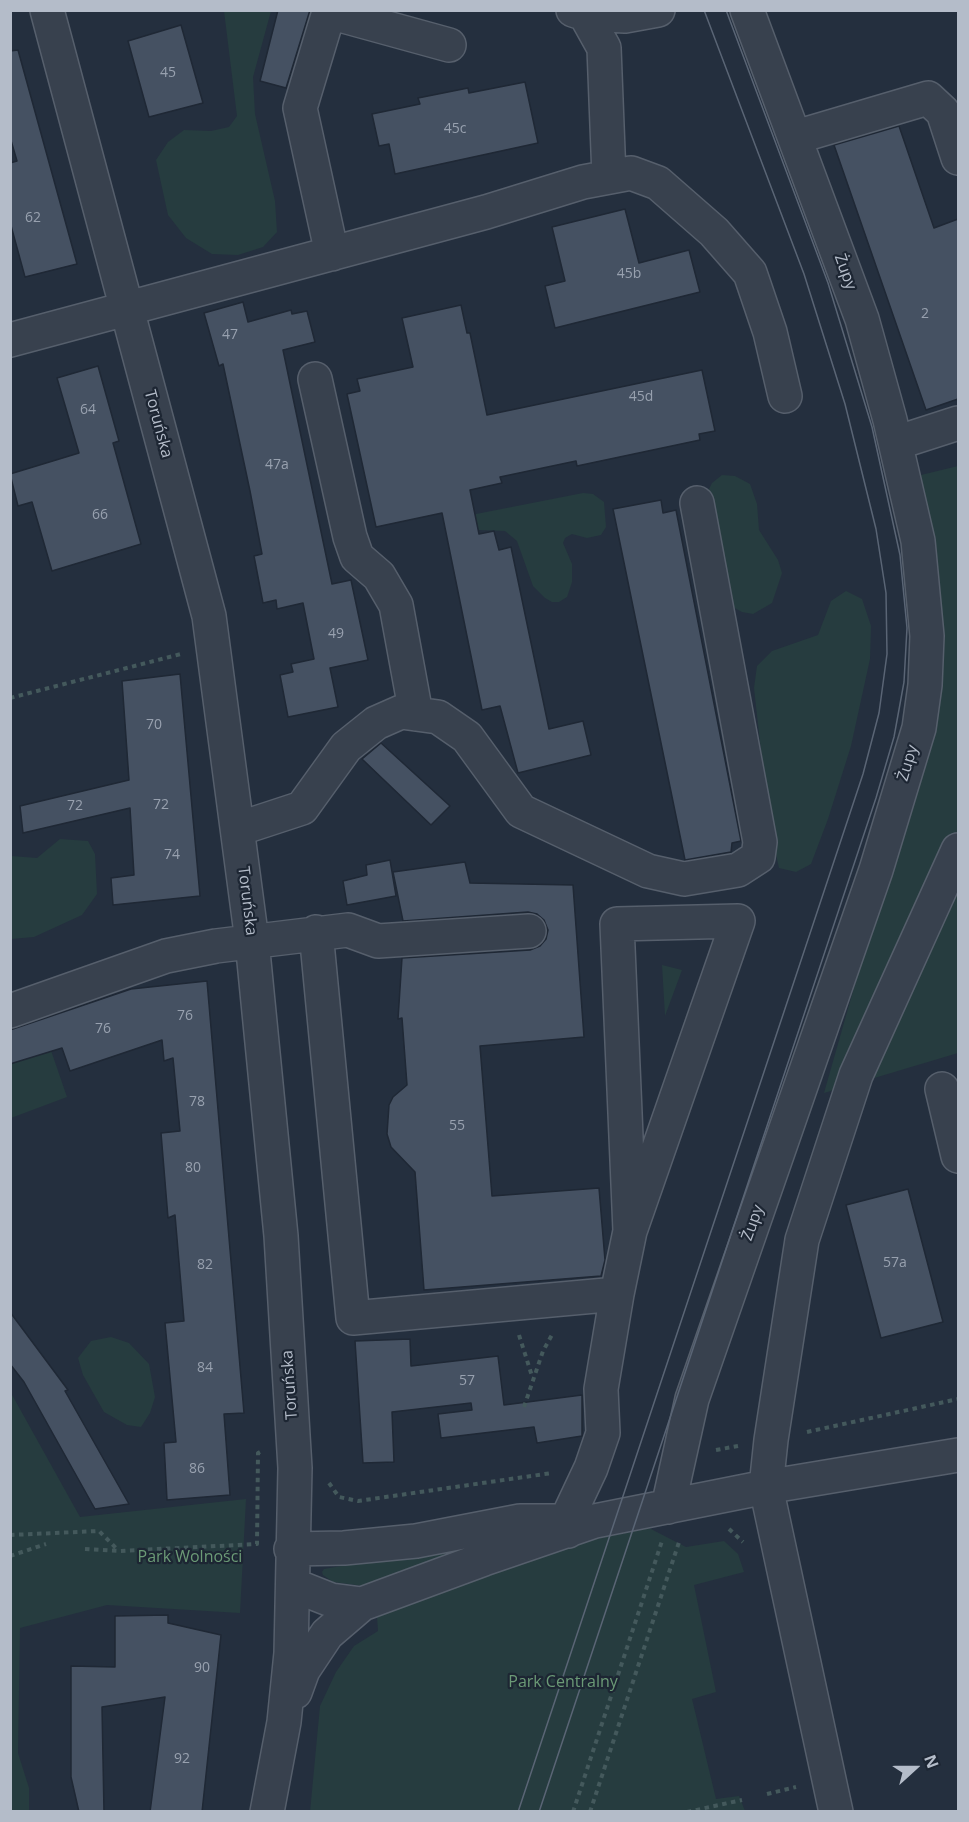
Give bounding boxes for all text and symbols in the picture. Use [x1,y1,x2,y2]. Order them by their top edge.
house number: 45 [160,65,176,81]
house number: 45c [444,121,466,137]
house number: 62 [25,210,41,226]
street label: Żupy [830,251,860,293]
house number: 45b [617,266,641,282]
house number: 2 [921,306,929,322]
house number: 47 [222,327,238,343]
street label: Toruńska [140,388,176,460]
house number: 45d [629,389,653,405]
house number: 64 [80,402,96,418]
house number: 47a [265,457,289,473]
house number: 66 [92,507,108,523]
house number: 49 [328,626,344,642]
house number: 70 [146,717,162,733]
street label: Żupy [893,743,923,783]
house number: 72 [153,797,169,813]
house number: 72 [67,798,83,814]
house number: 74 [164,847,180,863]
street label: Toruńska [233,865,261,937]
house number: 76 [177,1008,193,1024]
house number: 76 [95,1021,111,1037]
house number: 78 [189,1094,205,1110]
house number: 55 [449,1118,465,1134]
house number: 80 [185,1160,201,1176]
street label: Żupy [738,1202,768,1244]
house number: 57a [883,1255,907,1271]
house number: 82 [197,1257,213,1273]
street label: Toruńska [278,1350,302,1420]
house number: 84 [197,1360,213,1376]
house number: 57 [459,1373,475,1389]
house number: 86 [189,1461,205,1477]
park label: Park Wolności [138,1547,242,1567]
house number: 90 [194,1660,210,1676]
park label: Park Centralny [508,1672,618,1692]
north arrow [885,1738,945,1798]
house number: 92 [174,1751,190,1767]
text: N [919,1752,944,1772]

